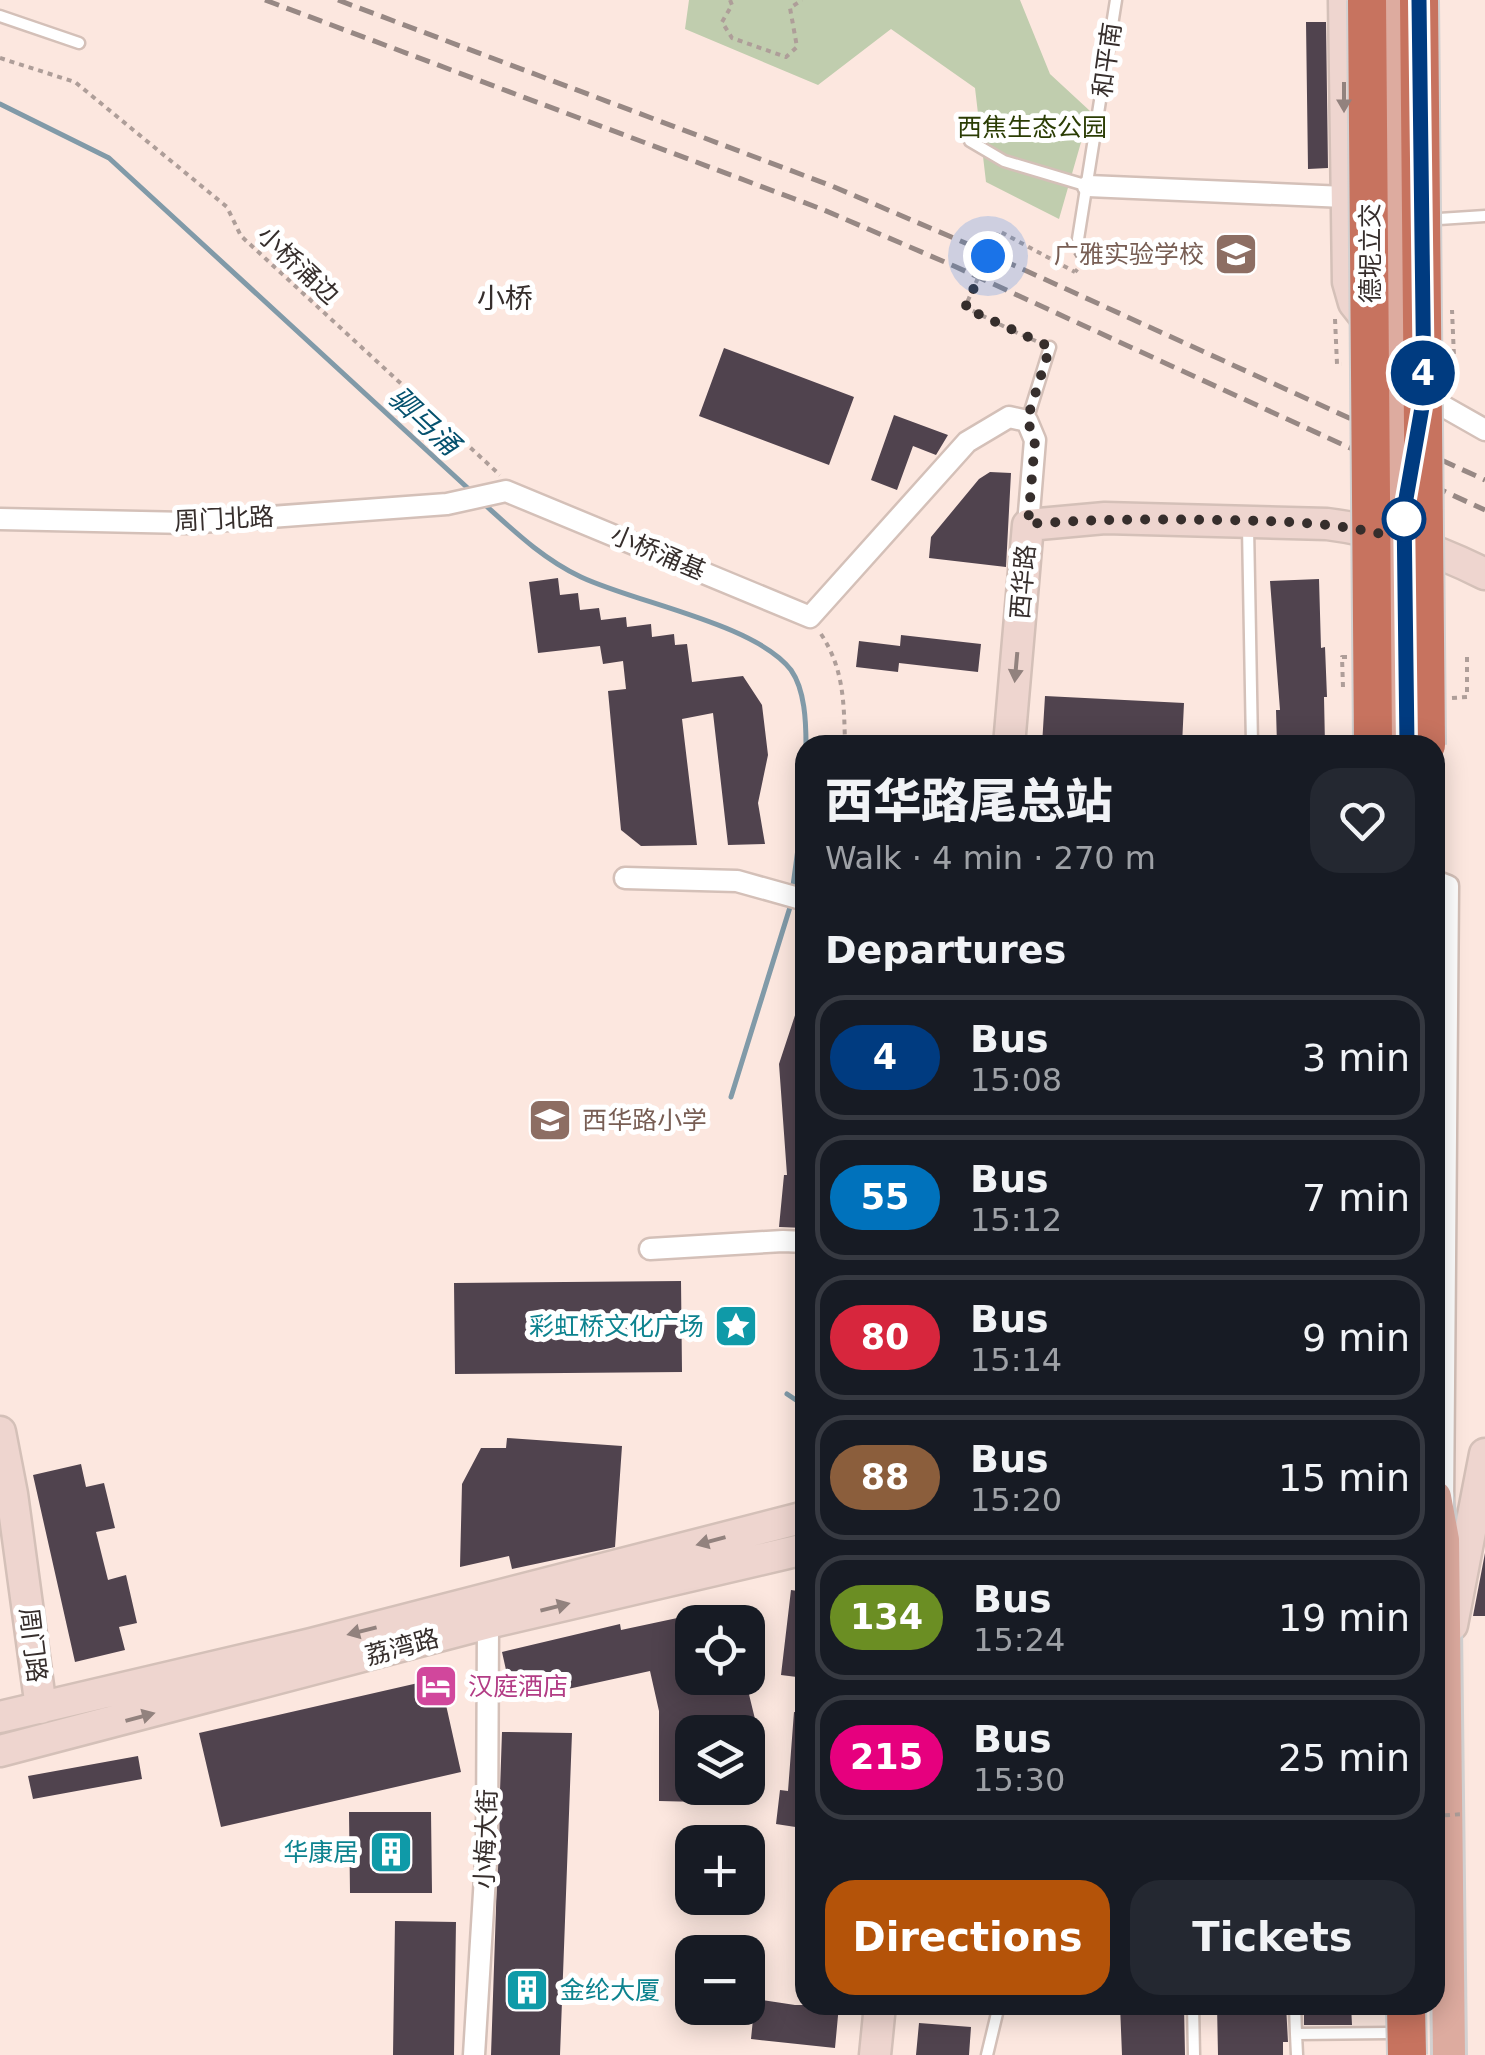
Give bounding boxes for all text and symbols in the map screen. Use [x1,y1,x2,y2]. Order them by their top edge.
street label: 和平南 [1087,21,1127,99]
one-way arrow [1336,82,1352,114]
park label: 西焦生态公园 [957,113,1107,142]
street label: 德坭立交 [1356,203,1385,303]
street label: 小桥涌边 [252,220,344,310]
your location [963,231,1013,281]
school or university icon: 广雅实验学校 [1213,231,1259,277]
place label: 广雅实验学校 [1054,240,1204,269]
district label: 小桥 [477,282,533,315]
line badge: 4 [1390,340,1456,406]
text: 4 [1411,353,1435,393]
water label: 驷马涌 [382,380,468,464]
unlabelled marker [1383,498,1425,540]
street label: 周门北路 [173,502,275,536]
street label: 小桥涌基 [606,520,710,586]
street label: 西华路 [1005,543,1041,621]
one-way arrow [1007,652,1023,684]
button: heart [1310,768,1415,873]
text: 西华路尾总站 [825,773,1113,829]
text: Walk · 4 min · 270 m [825,839,1156,877]
text: Departures [825,928,1066,972]
text: Bus [970,1017,1049,1061]
text: 3 min [1302,1036,1410,1080]
text: 4 [873,1037,897,1077]
text: 15:08 [970,1061,1062,1099]
school or university icon: 西华路小学 [527,1097,573,1143]
place label: 西华路小学 [582,1106,707,1135]
text: Bus [970,1157,1049,1201]
text: 7 min [1302,1176,1410,1220]
text: 55 [861,1177,909,1217]
text: 15:12 [970,1201,1062,1239]
text: Bus [970,1297,1049,1341]
place icon: 彩虹桥文化广场 [713,1303,759,1349]
place label: 彩虹桥文化广场 [529,1312,704,1341]
text: 9 min [1302,1316,1410,1360]
text: 80 [861,1317,909,1357]
text: 15:14 [970,1341,1062,1379]
text: Bus [970,1437,1049,1481]
text: 15 min [1278,1456,1410,1500]
text: 88 [861,1457,909,1497]
text: 15:20 [970,1481,1062,1519]
one-way arrow [695,1534,726,1550]
text: Bus [973,1577,1052,1621]
text: 19 min [1278,1596,1410,1640]
text: 134 [850,1597,923,1637]
one-way arrow [540,1598,571,1614]
map controls [675,1605,765,2025]
button: locate [675,1605,765,1695]
street label: 周门路 [14,1606,52,1684]
text: 15:24 [973,1621,1065,1659]
one-way arrow [346,1623,377,1639]
street label: 荔湾路 [362,1623,442,1671]
hotel icon: 汉庭酒店 [413,1663,459,1709]
place label: 汉庭酒店 [468,1672,568,1701]
one-way arrow [124,1708,155,1724]
button: layers [675,1715,765,1805]
text: Bus [973,1717,1052,1761]
text: 25 min [1278,1736,1410,1780]
text: 215 [850,1737,923,1777]
text: 15:30 [973,1761,1065,1799]
street label: 小梅大街 [470,1789,502,1889]
button: + [675,1825,765,1915]
building icon: 华康居 [368,1829,414,1875]
place label: 华康居 [283,1838,358,1867]
button: Directions [825,1880,1110,1995]
button: Tickets [1130,1880,1415,1995]
button: − [675,1935,765,2025]
building icon: 金纶大厦 [504,1967,550,2013]
place label: 金纶大厦 [560,1976,660,2005]

